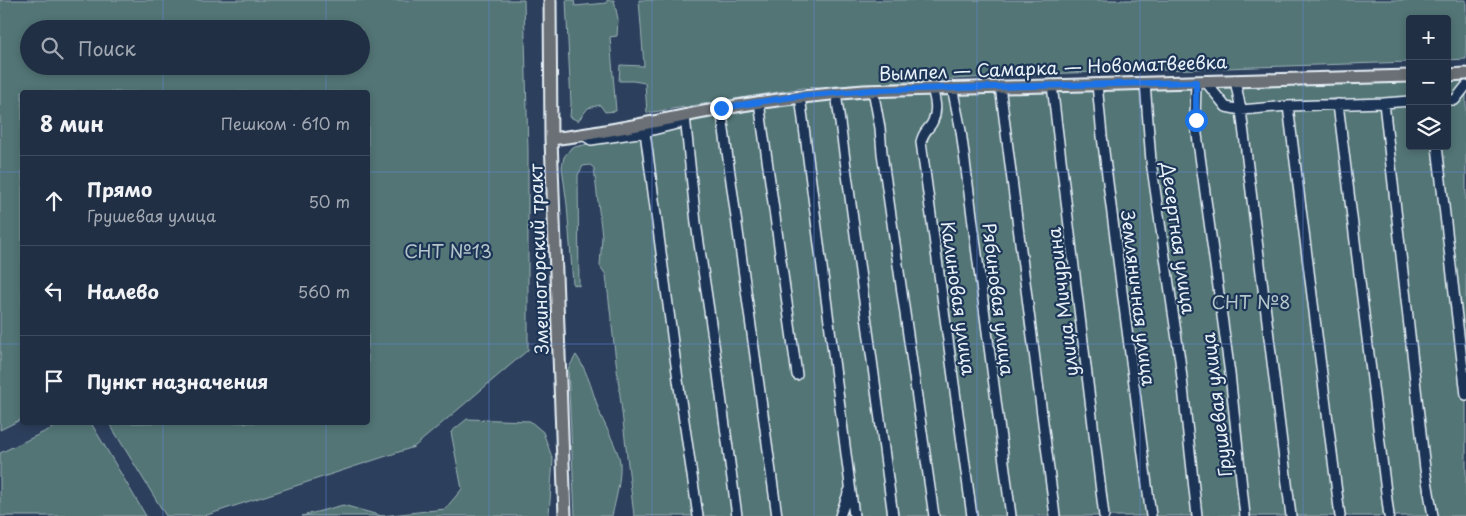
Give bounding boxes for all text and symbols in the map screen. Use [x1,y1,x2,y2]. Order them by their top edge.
map controls [1406,15,1451,150]
button: + [1406,15,1451,60]
search box [20,20,370,75]
icon: search [38,34,66,62]
text: Поиск [78,34,136,62]
street label: Вымпел — Самарка — Новоматвеевка [878,47,1228,87]
button: − [1406,60,1451,105]
route end [710,97,733,120]
button: layers [1406,105,1451,150]
text: 8 мин [40,107,104,139]
route start [1185,109,1208,132]
text: Пешком · 610 m [221,111,350,135]
street label: Десертная улица [1155,159,1203,316]
street label: Змеиногорский тракт [521,163,555,355]
text: Прямо [87,175,152,203]
icon: ahead [40,187,68,215]
text: 50 m [309,189,350,213]
text: Грушевая улица [87,203,216,227]
street label: Земляничная улица [1115,209,1163,388]
street label: Калиновая улица [935,219,983,377]
street label: Рябиновая улица [976,221,1022,378]
street label: улица Мичурина [1039,225,1085,378]
park label: СНТ №13 [404,237,492,264]
icon: left [40,277,68,305]
text: Налево [87,277,159,305]
text: 560 m [298,279,350,303]
park label: СНТ №8 [1212,288,1290,315]
street label: Грушевая улица [1194,331,1238,479]
icon: arrive [40,367,68,395]
text: Пункт назначения [87,367,268,395]

